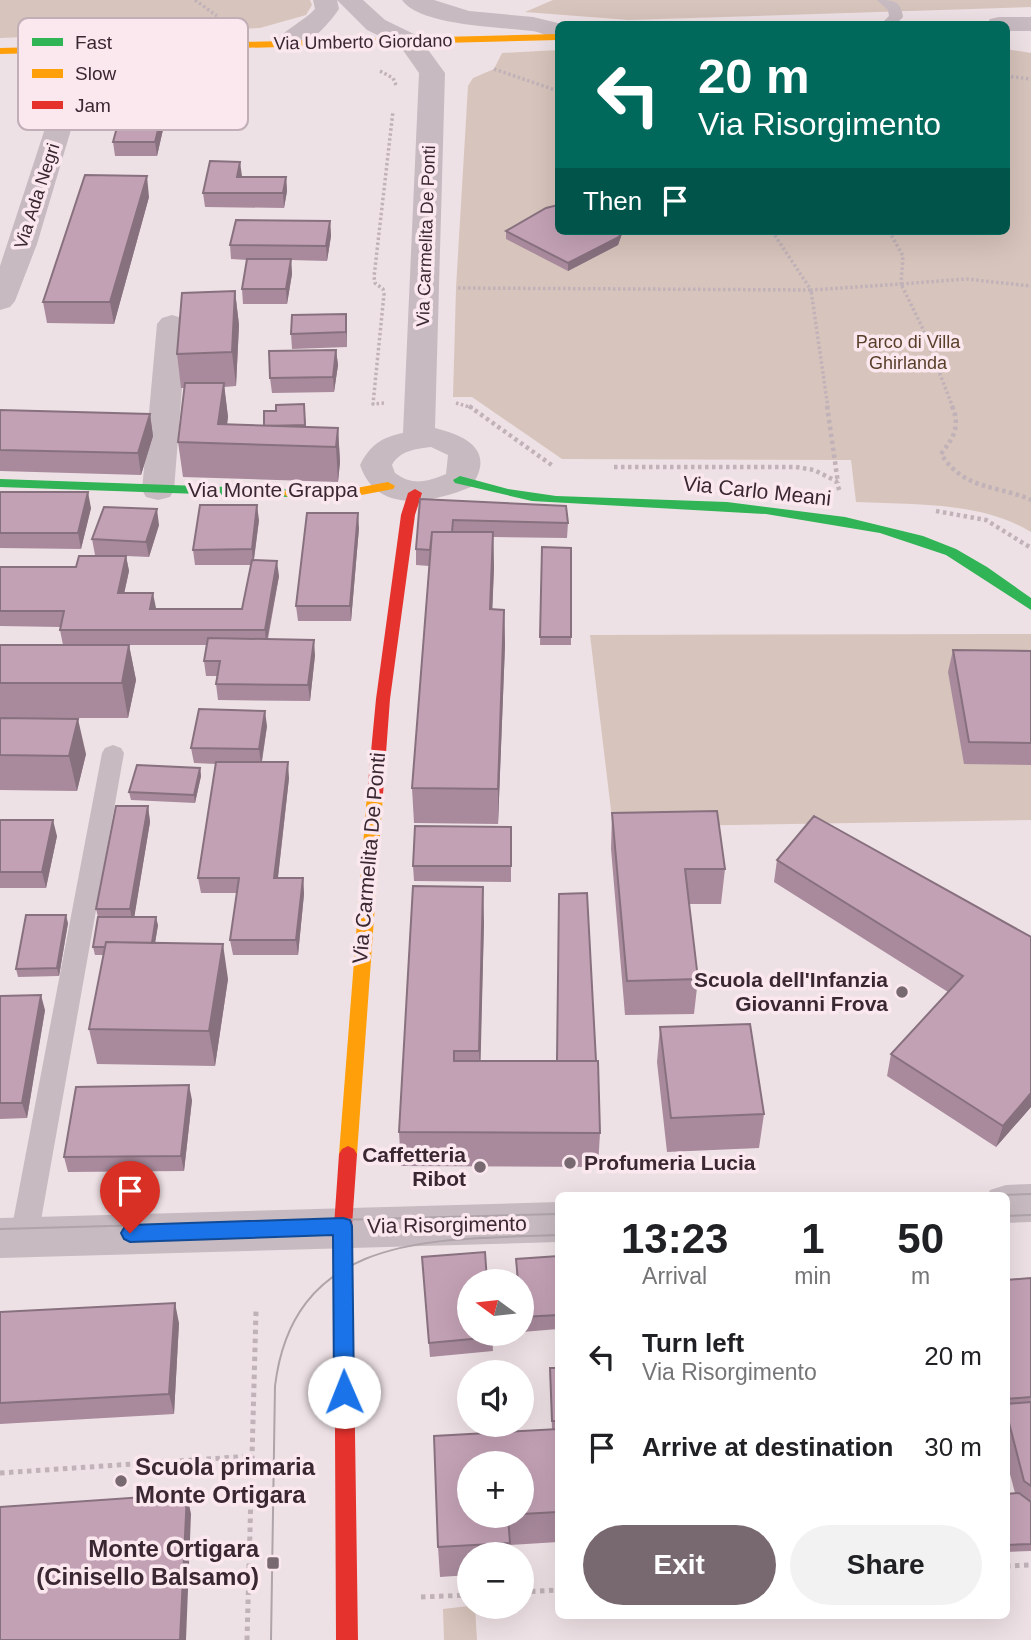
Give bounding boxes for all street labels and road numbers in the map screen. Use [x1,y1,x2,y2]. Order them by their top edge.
street label: Via Umberto Giordano [273,30,453,54]
street label: Via Ada Negri [11,141,63,251]
street label: Via Carmelita De Ponti [413,145,439,327]
street label: Via Carlo Meani [682,471,832,510]
street label: Via Monte Grappa [188,478,358,501]
street label: Via Carmelita De Ponti [348,751,389,965]
street label: Via Risorgimento [367,1212,527,1237]

